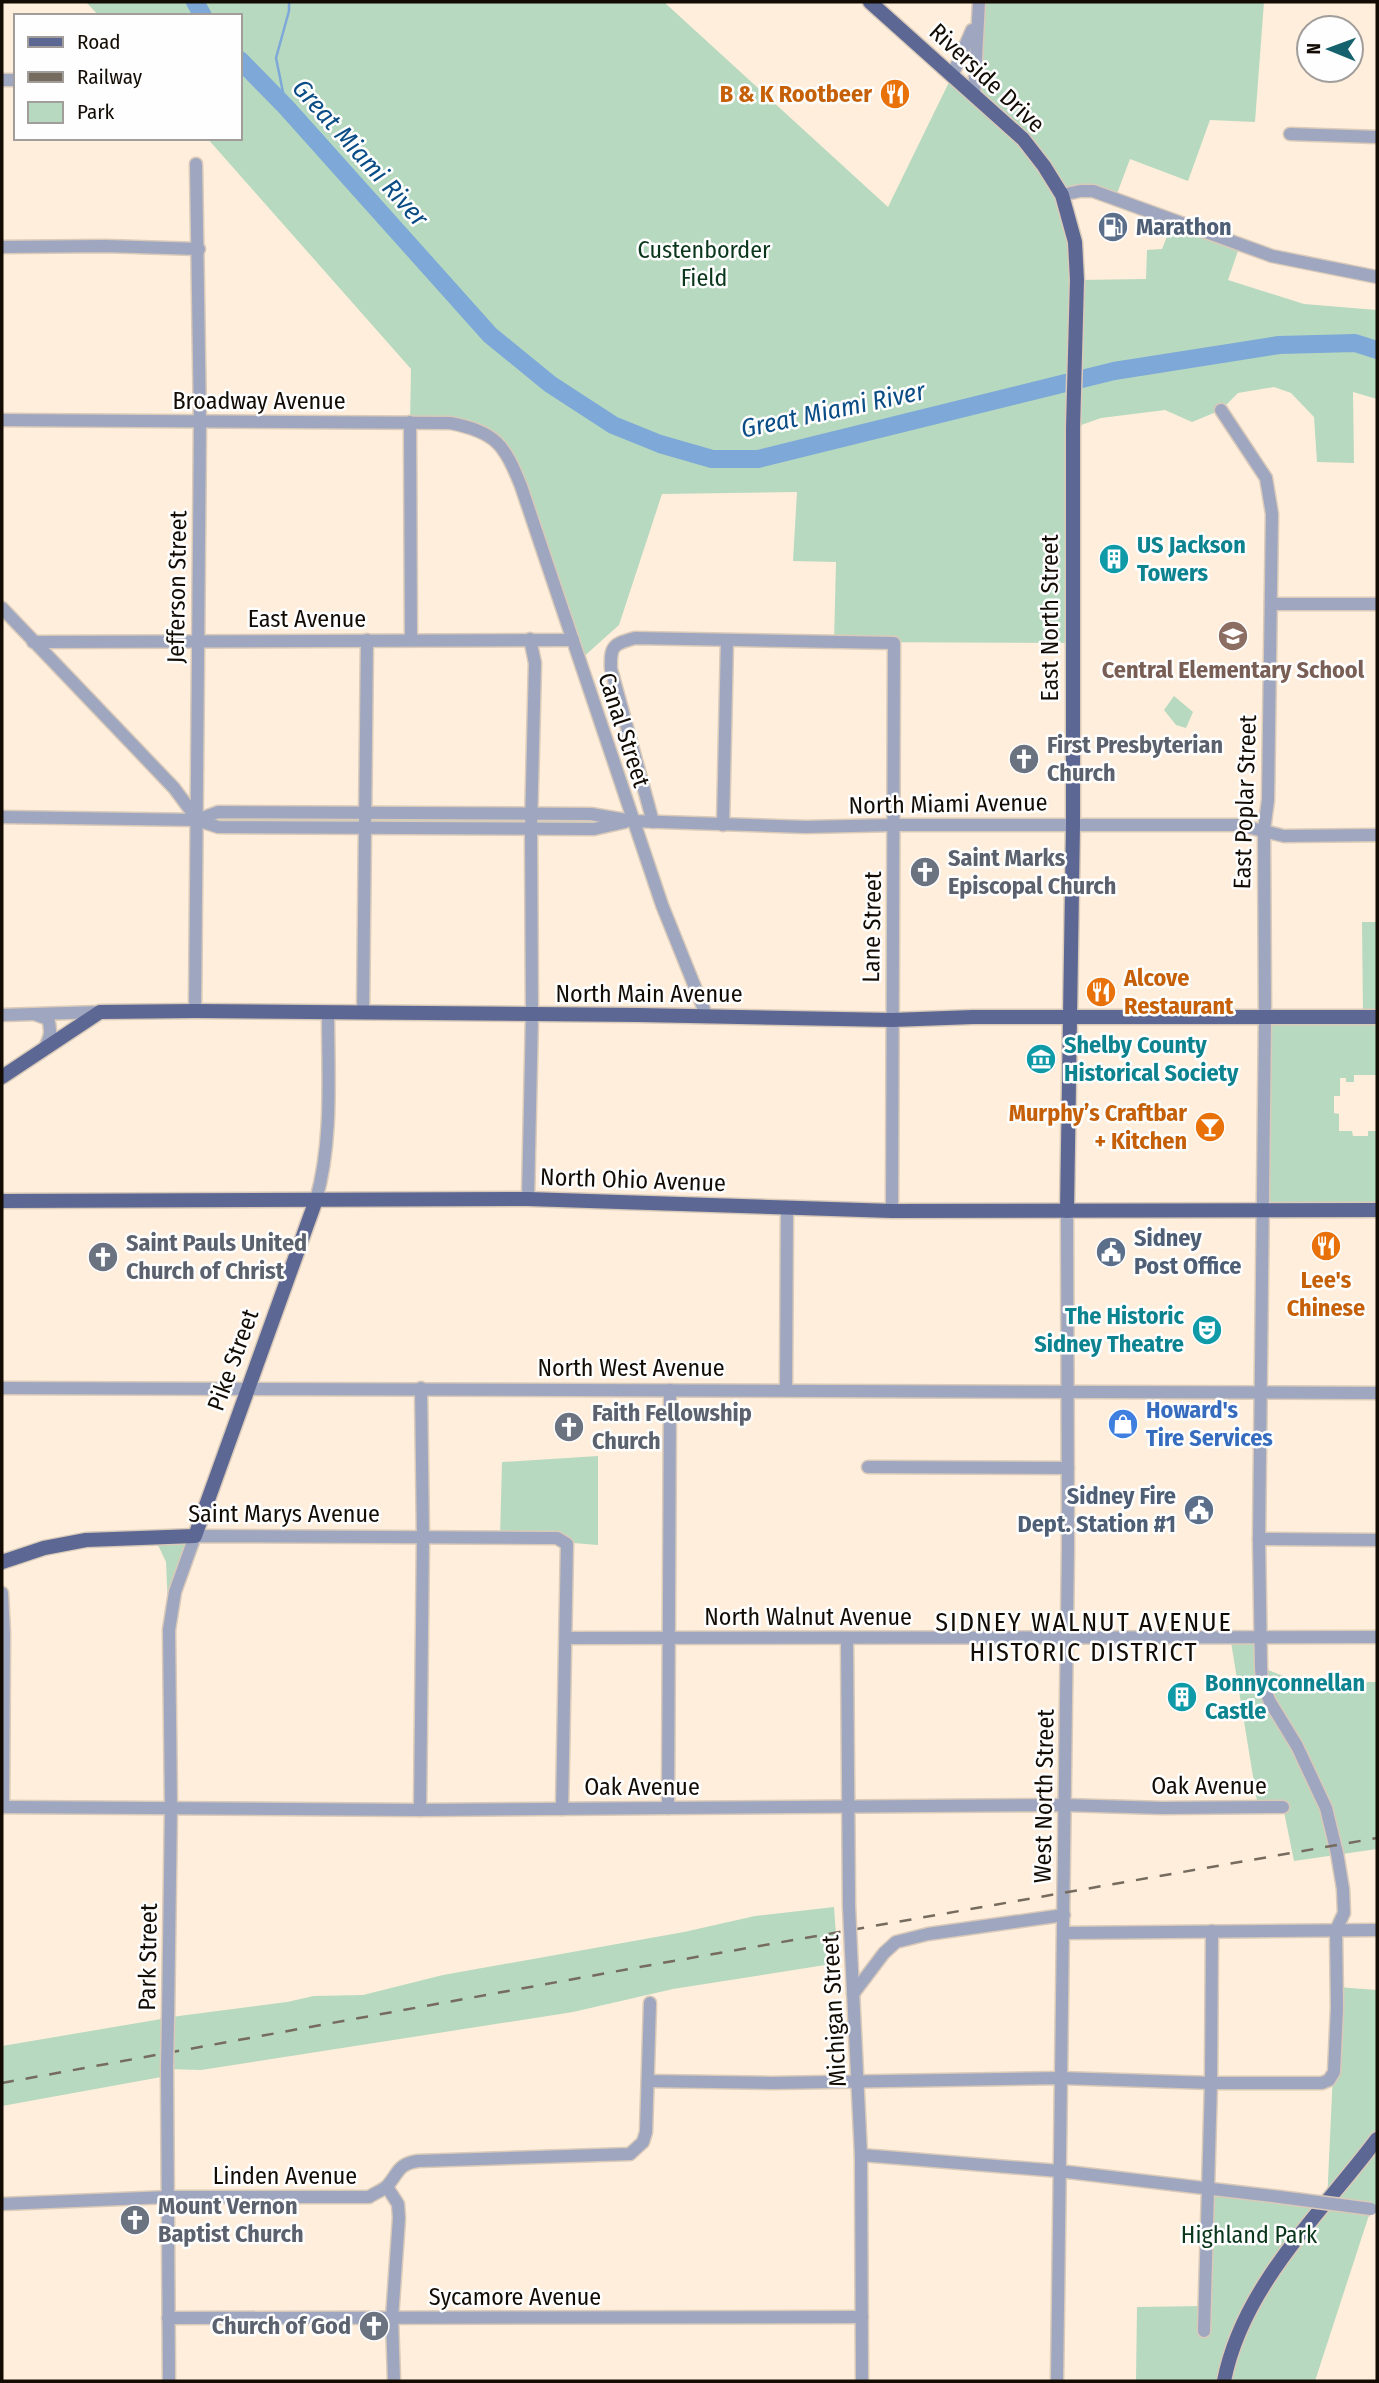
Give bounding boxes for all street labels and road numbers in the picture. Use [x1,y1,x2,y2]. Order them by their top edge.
street label: Riverside Drive [924,18,1050,138]
street label: Broadway Avenue [172,387,346,415]
street label: Jefferson Street [162,510,192,664]
street label: East North Street [1036,534,1064,702]
street label: East Avenue [248,605,366,633]
street label: Canal Street [592,669,656,791]
street label: East Poplar Street [1228,714,1262,890]
street label: North Miami Avenue [848,788,1048,820]
street label: Lane Street [857,871,887,983]
street label: North Main Avenue [556,980,742,1008]
street label: North Ohio Avenue [540,1163,726,1197]
street label: Pike Street [202,1305,264,1415]
street label: North West Avenue [537,1354,725,1382]
street label: Saint Marys Avenue [188,1500,380,1528]
street label: North Walnut Avenue [704,1603,912,1631]
street label: West North Street [1028,1709,1060,1883]
street label: Oak Avenue [1151,1772,1267,1800]
street label: Oak Avenue [584,1773,700,1801]
street label: Park Street [133,1903,163,2011]
street label: Michigan Street [816,1934,852,2088]
street label: Linden Avenue [213,2162,357,2190]
street label: Sycamore Avenue [429,2283,601,2311]

